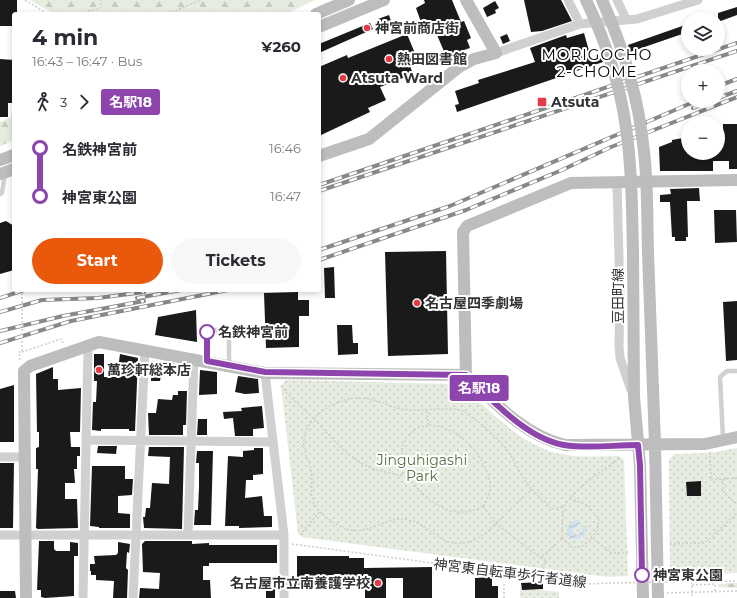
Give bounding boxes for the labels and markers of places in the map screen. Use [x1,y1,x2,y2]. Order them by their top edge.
place label: 神宮前商店街 [375,19,459,37]
marker: 神宮前商店街 [362,23,372,33]
place label: 熱田図書館 [397,50,467,68]
marker: 熱田図書館 [384,54,394,64]
place label: Atsuta Ward [350,69,443,87]
marker: Atsuta Ward [338,73,348,83]
place label: Atsuta [550,93,599,111]
marker: Atsuta [536,96,548,108]
place label: 名古屋四季劇場 [425,294,523,312]
marker: 名古屋四季劇場 [412,298,422,308]
place label: 名鉄神宮前 [218,323,288,341]
marker: 名鉄神宮前 [199,324,215,340]
place label: 萬珍軒総本店 [107,361,191,379]
marker: 萬珍軒総本店 [94,365,104,375]
place label: 神宮東公園 [653,566,723,584]
marker: 神宮東公園 [634,567,650,583]
place label: 名古屋市立南養護学校 [230,574,370,592]
marker: 名古屋市立南養護学校 [373,578,383,588]

